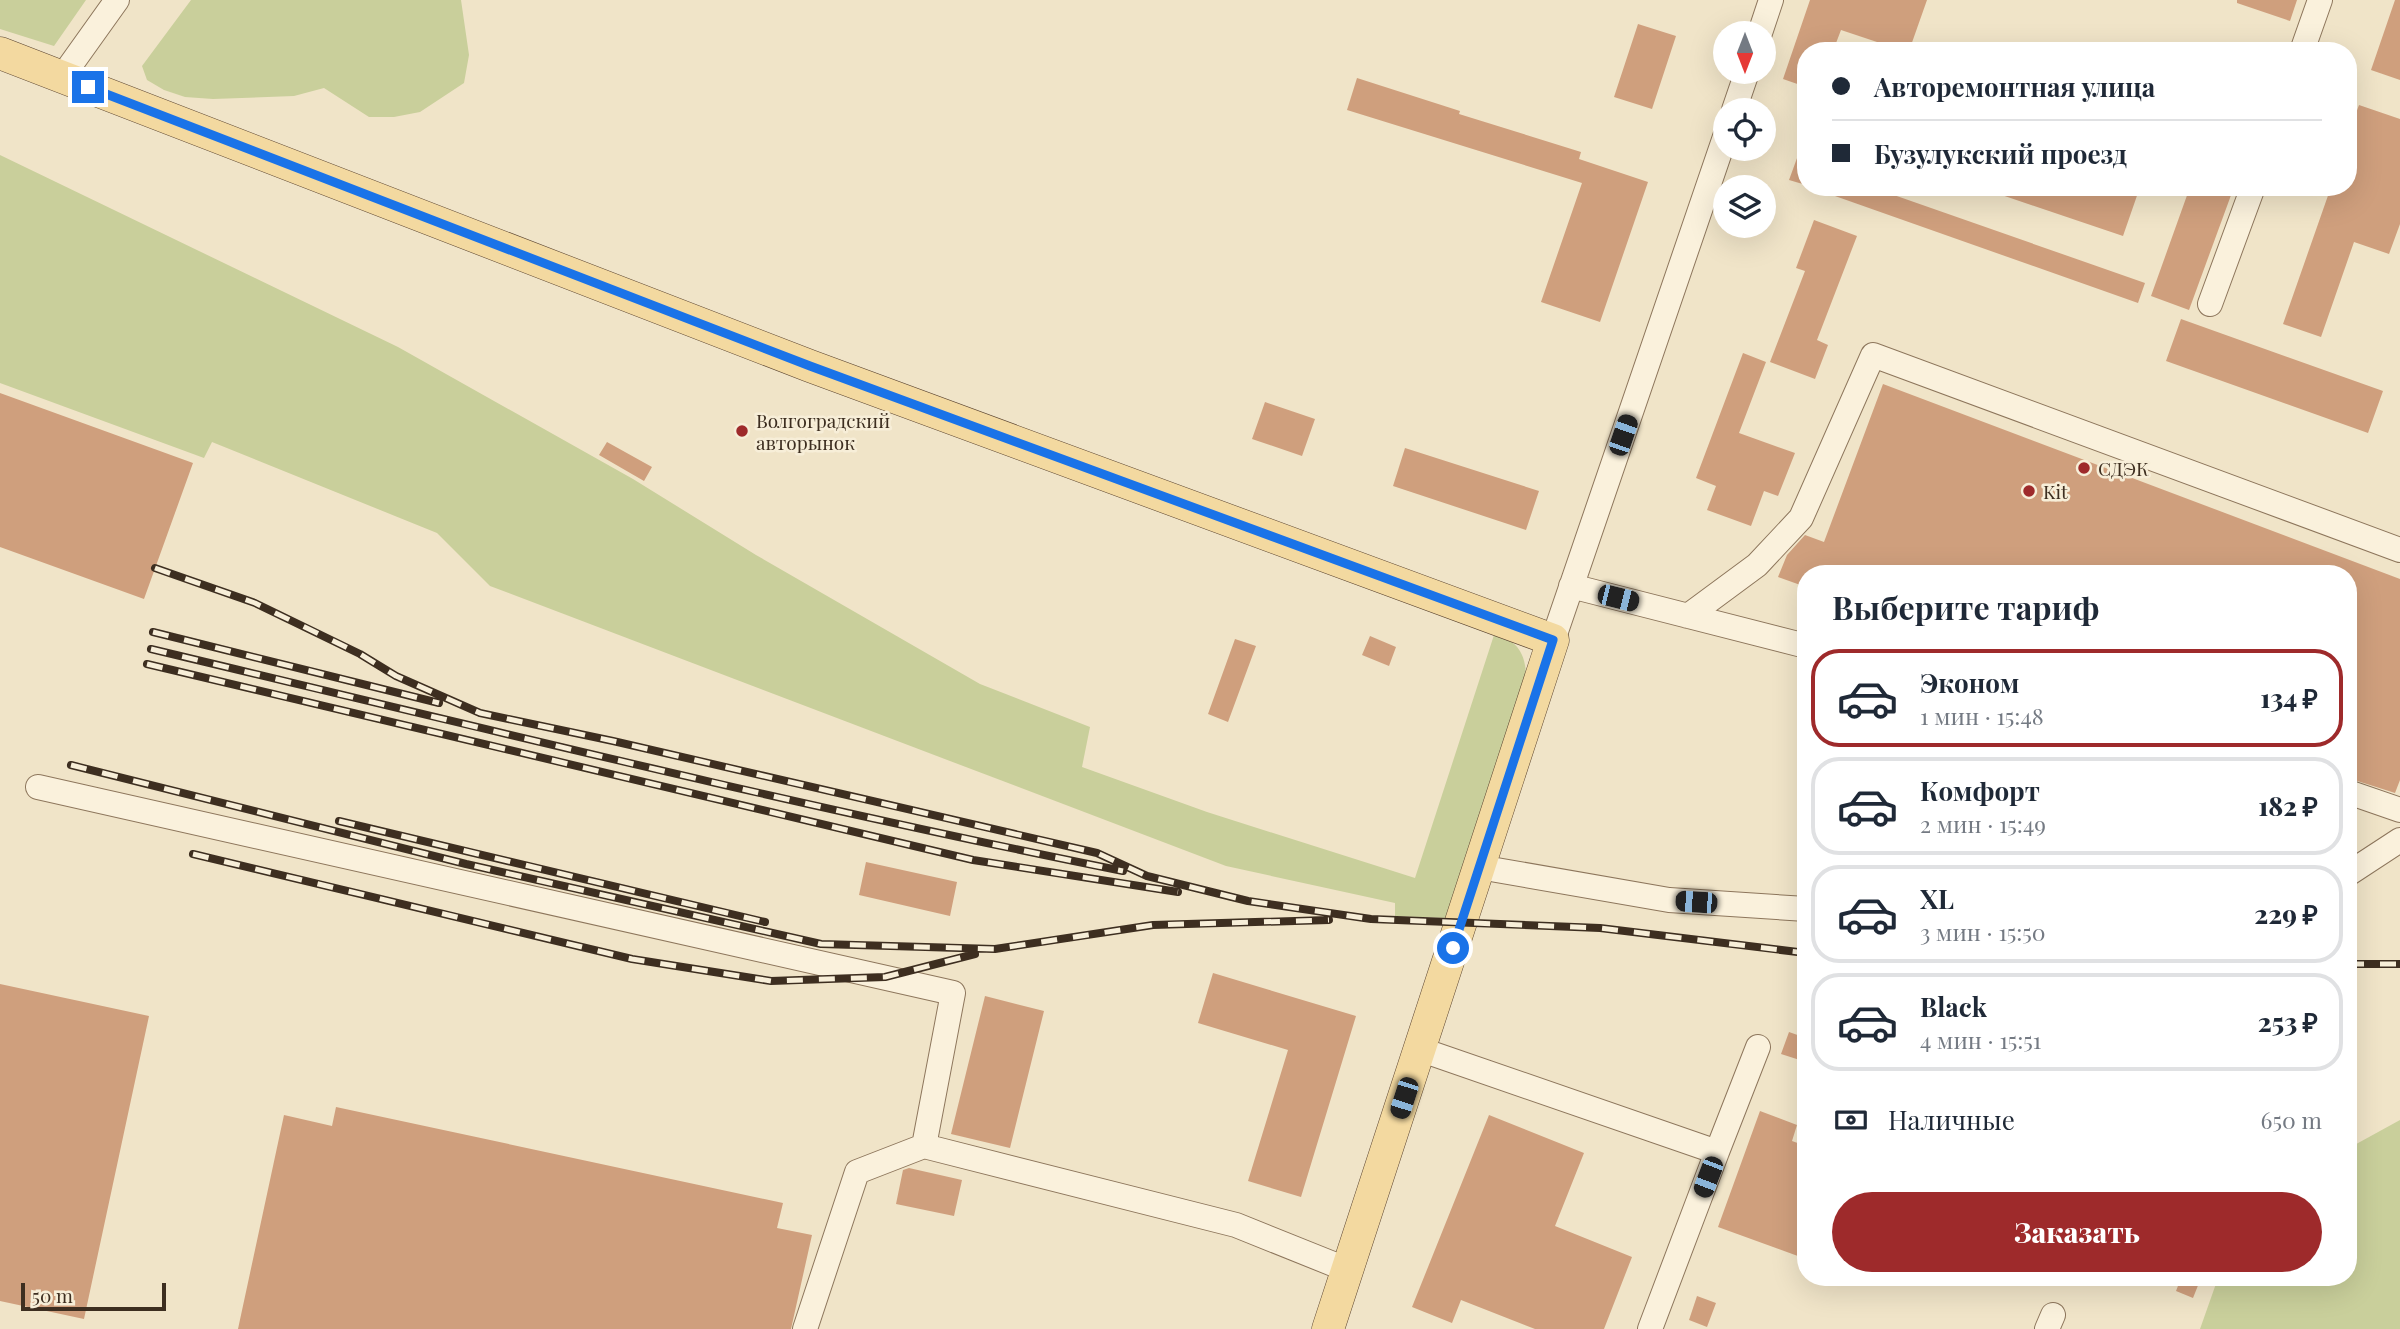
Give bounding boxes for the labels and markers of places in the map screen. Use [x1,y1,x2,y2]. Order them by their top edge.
place label: Волгоградский авторынок [756,407,890,455]
marker: Волгоградский авторынок [734,423,750,439]
place label: СДЭК [2098,455,2149,481]
marker: СДЭК [2076,460,2092,476]
place label: Kit [2043,478,2068,504]
marker: Kit [2021,483,2037,499]

